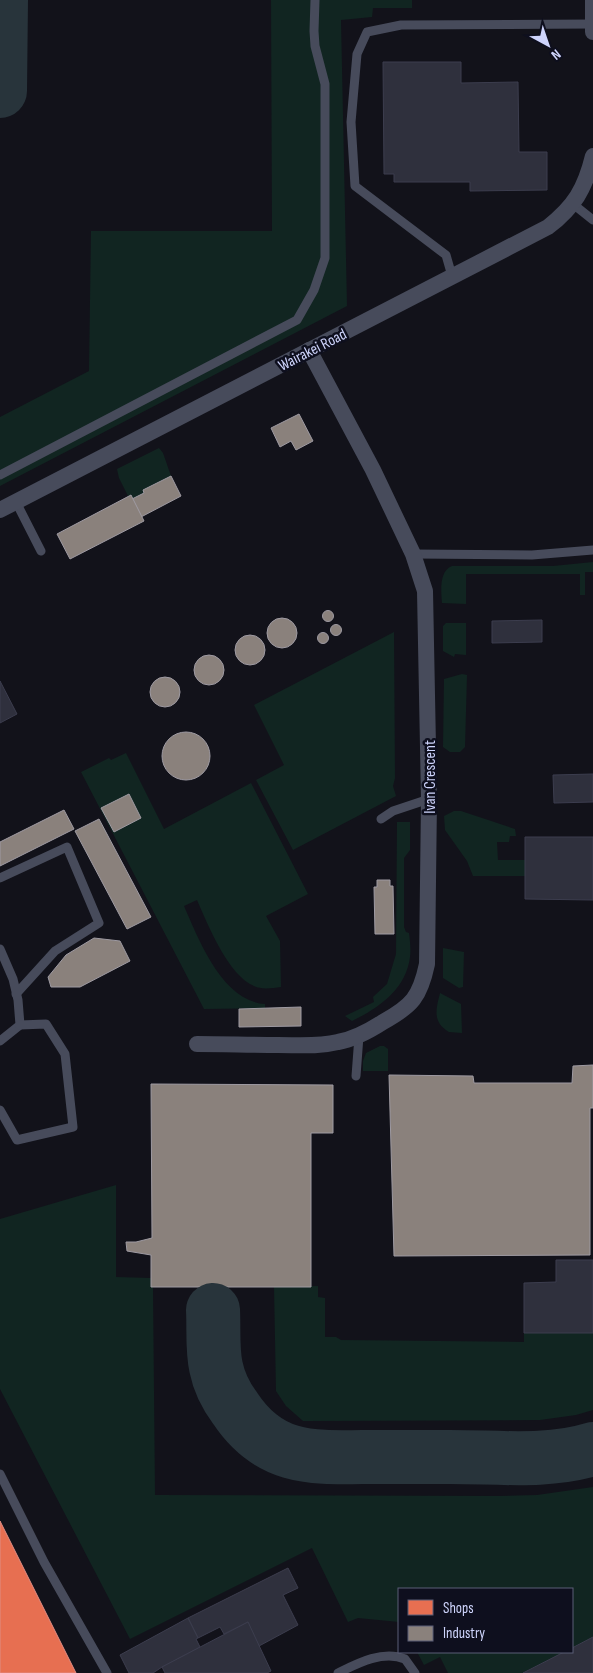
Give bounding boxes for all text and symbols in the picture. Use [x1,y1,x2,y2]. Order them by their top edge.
north arrow [523,20,573,70]
text: N [548,46,564,63]
street label: Wairakei Road [275,325,350,376]
street label: Ivan Crescent [421,740,440,814]
legend [398,1588,573,1653]
text: Shops [443,1599,474,1618]
text: Industry [443,1624,485,1643]

